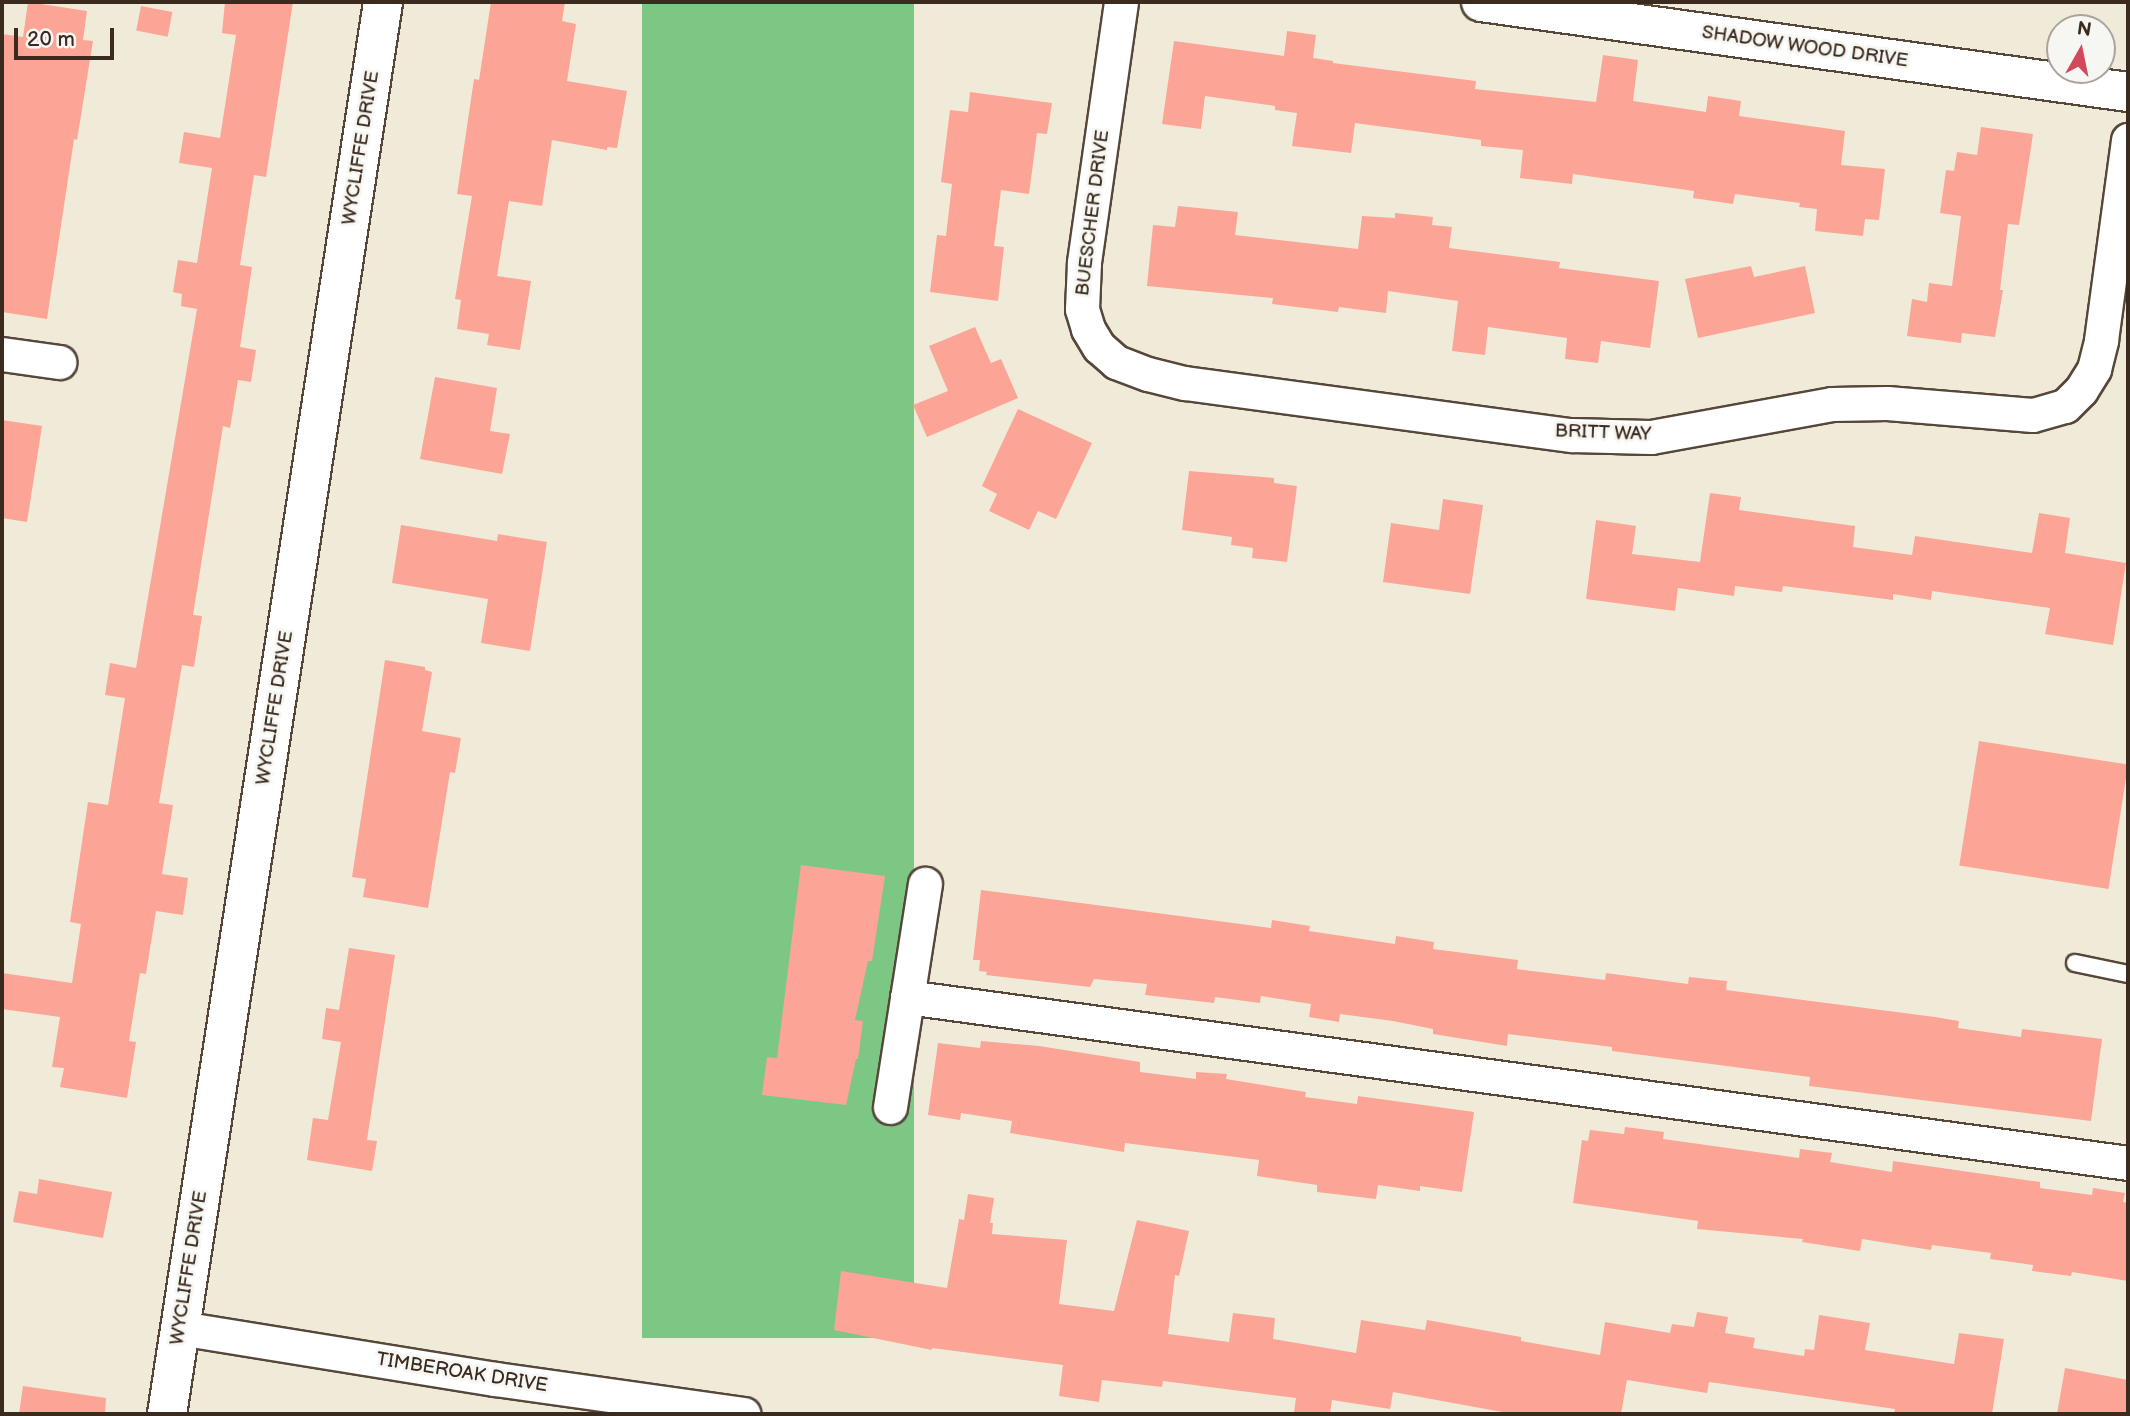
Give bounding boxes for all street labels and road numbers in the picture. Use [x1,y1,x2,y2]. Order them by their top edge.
street label: SHADOW WOOD DRIVE [1700,21,1910,73]
street label: WYCLIFFE DRIVE [338,69,384,227]
street label: BUESCHER DRIVE [1072,129,1114,297]
street label: BRITT WAY [1554,420,1652,446]
street label: WYCLIFFE DRIVE [252,629,298,787]
street label: WYCLIFFE DRIVE [166,1189,212,1347]
street label: TIMBEROAK DRIVE [375,1348,549,1398]

